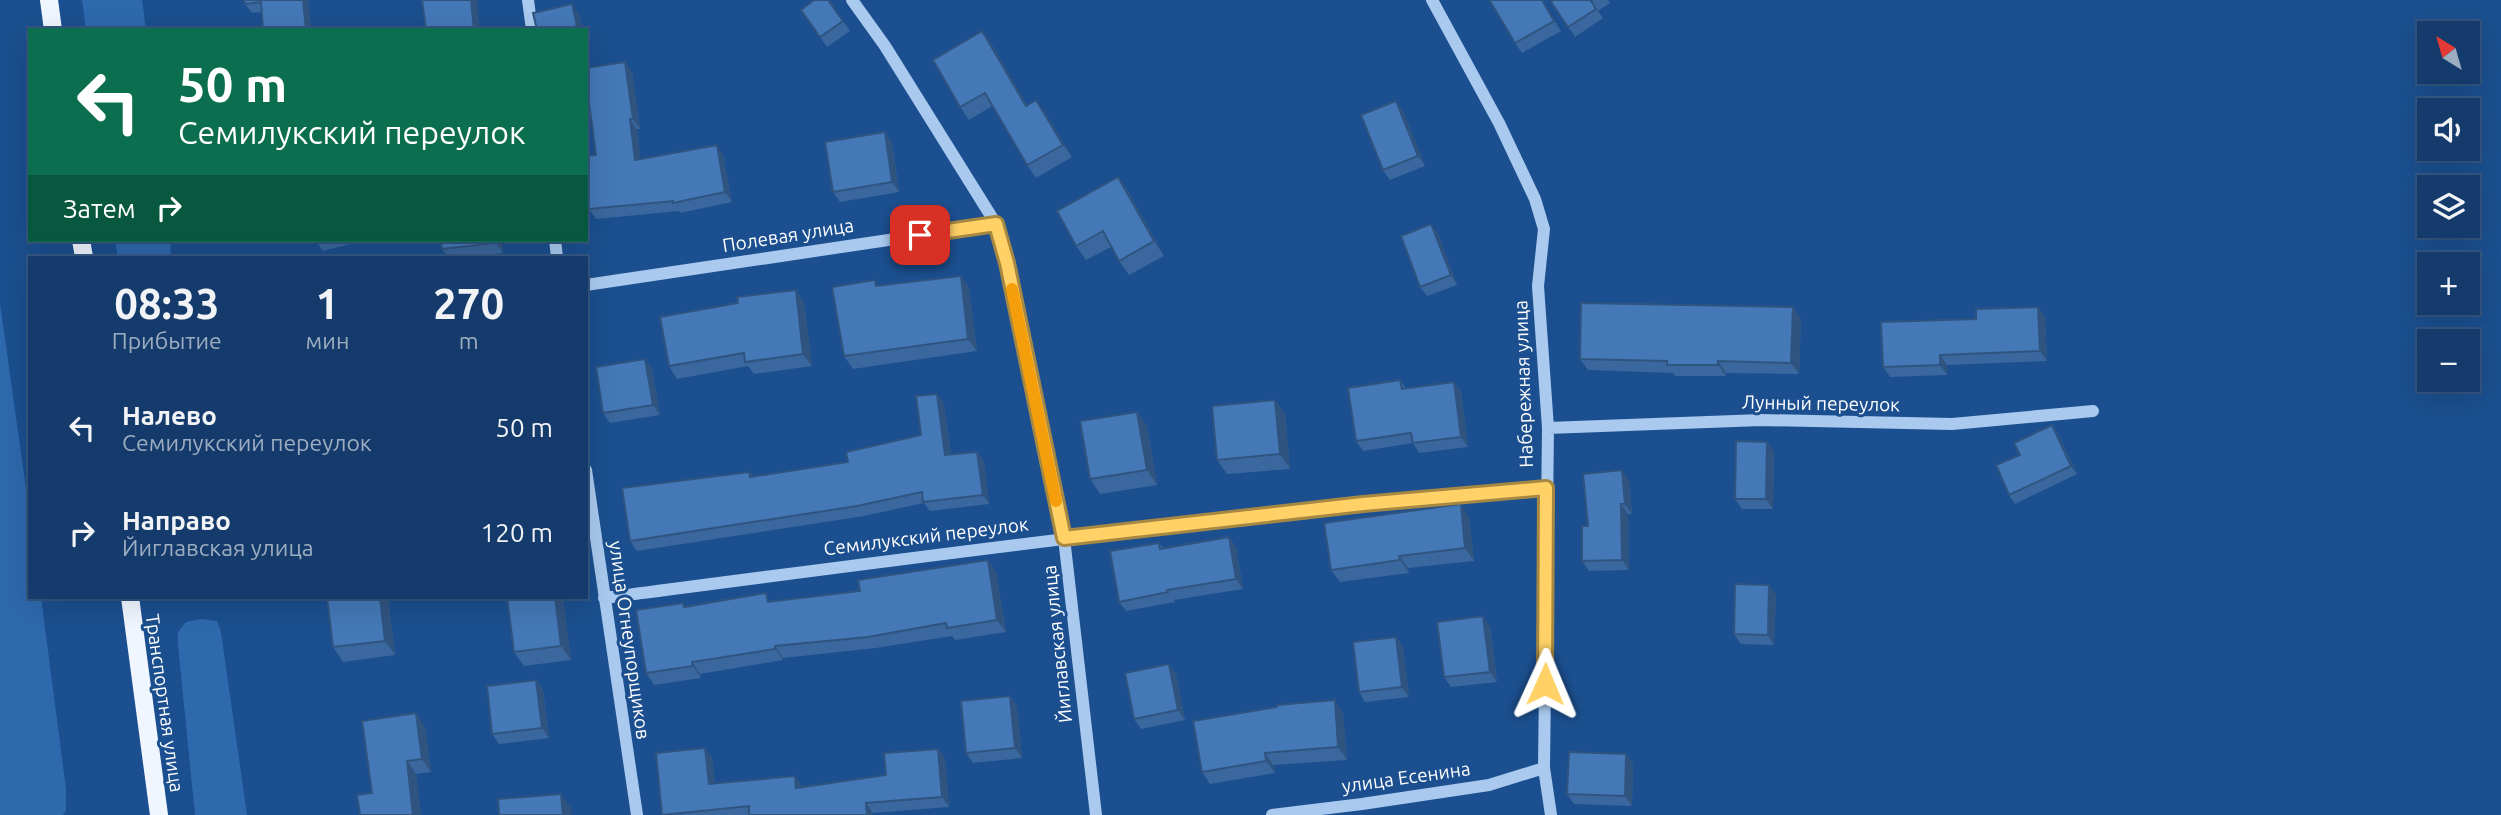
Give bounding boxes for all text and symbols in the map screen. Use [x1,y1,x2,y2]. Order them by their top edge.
north arrow [2417,21,2480,84]
map controls [2417,21,2480,392]
icon: left [63,56,154,147]
text: 50 m [178,56,287,111]
button: sound [2417,98,2480,161]
text: Семилукский переулок [178,114,525,150]
button: layers [2417,175,2480,238]
icon: right [150,189,188,227]
text: Затем [63,194,136,223]
pin [890,205,950,265]
street label: Полевая улица [721,214,855,256]
icon: arrive [901,216,939,254]
button: + [2417,252,2480,315]
text: 08:33 [114,280,219,327]
text: 1 [316,280,339,327]
text: 270 [433,280,504,327]
street label: Набережная улица [1509,300,1537,468]
text: Прибытие [112,328,222,353]
text: мин [306,328,349,353]
text: m [459,328,479,353]
button: − [2417,329,2480,392]
street label: Лунный переулок [1742,391,1900,415]
text: Налево [122,401,217,430]
icon: left [63,409,101,447]
text: 50 m [495,413,553,442]
text: Семилукский переулок [122,430,372,455]
text: Направо [122,506,231,535]
street label: Семилукский переулок [822,512,1030,559]
icon: right [63,514,101,552]
text: 120 m [481,518,553,547]
text: Йиглавская улица [122,535,314,560]
street label: улица Огнеупорщиков [605,539,655,741]
street label: Йиглавская улица [1038,564,1076,724]
street label: Транспортная улица [142,612,188,794]
position arrow [1508,647,1582,721]
street label: улица Есенина [1340,757,1472,797]

